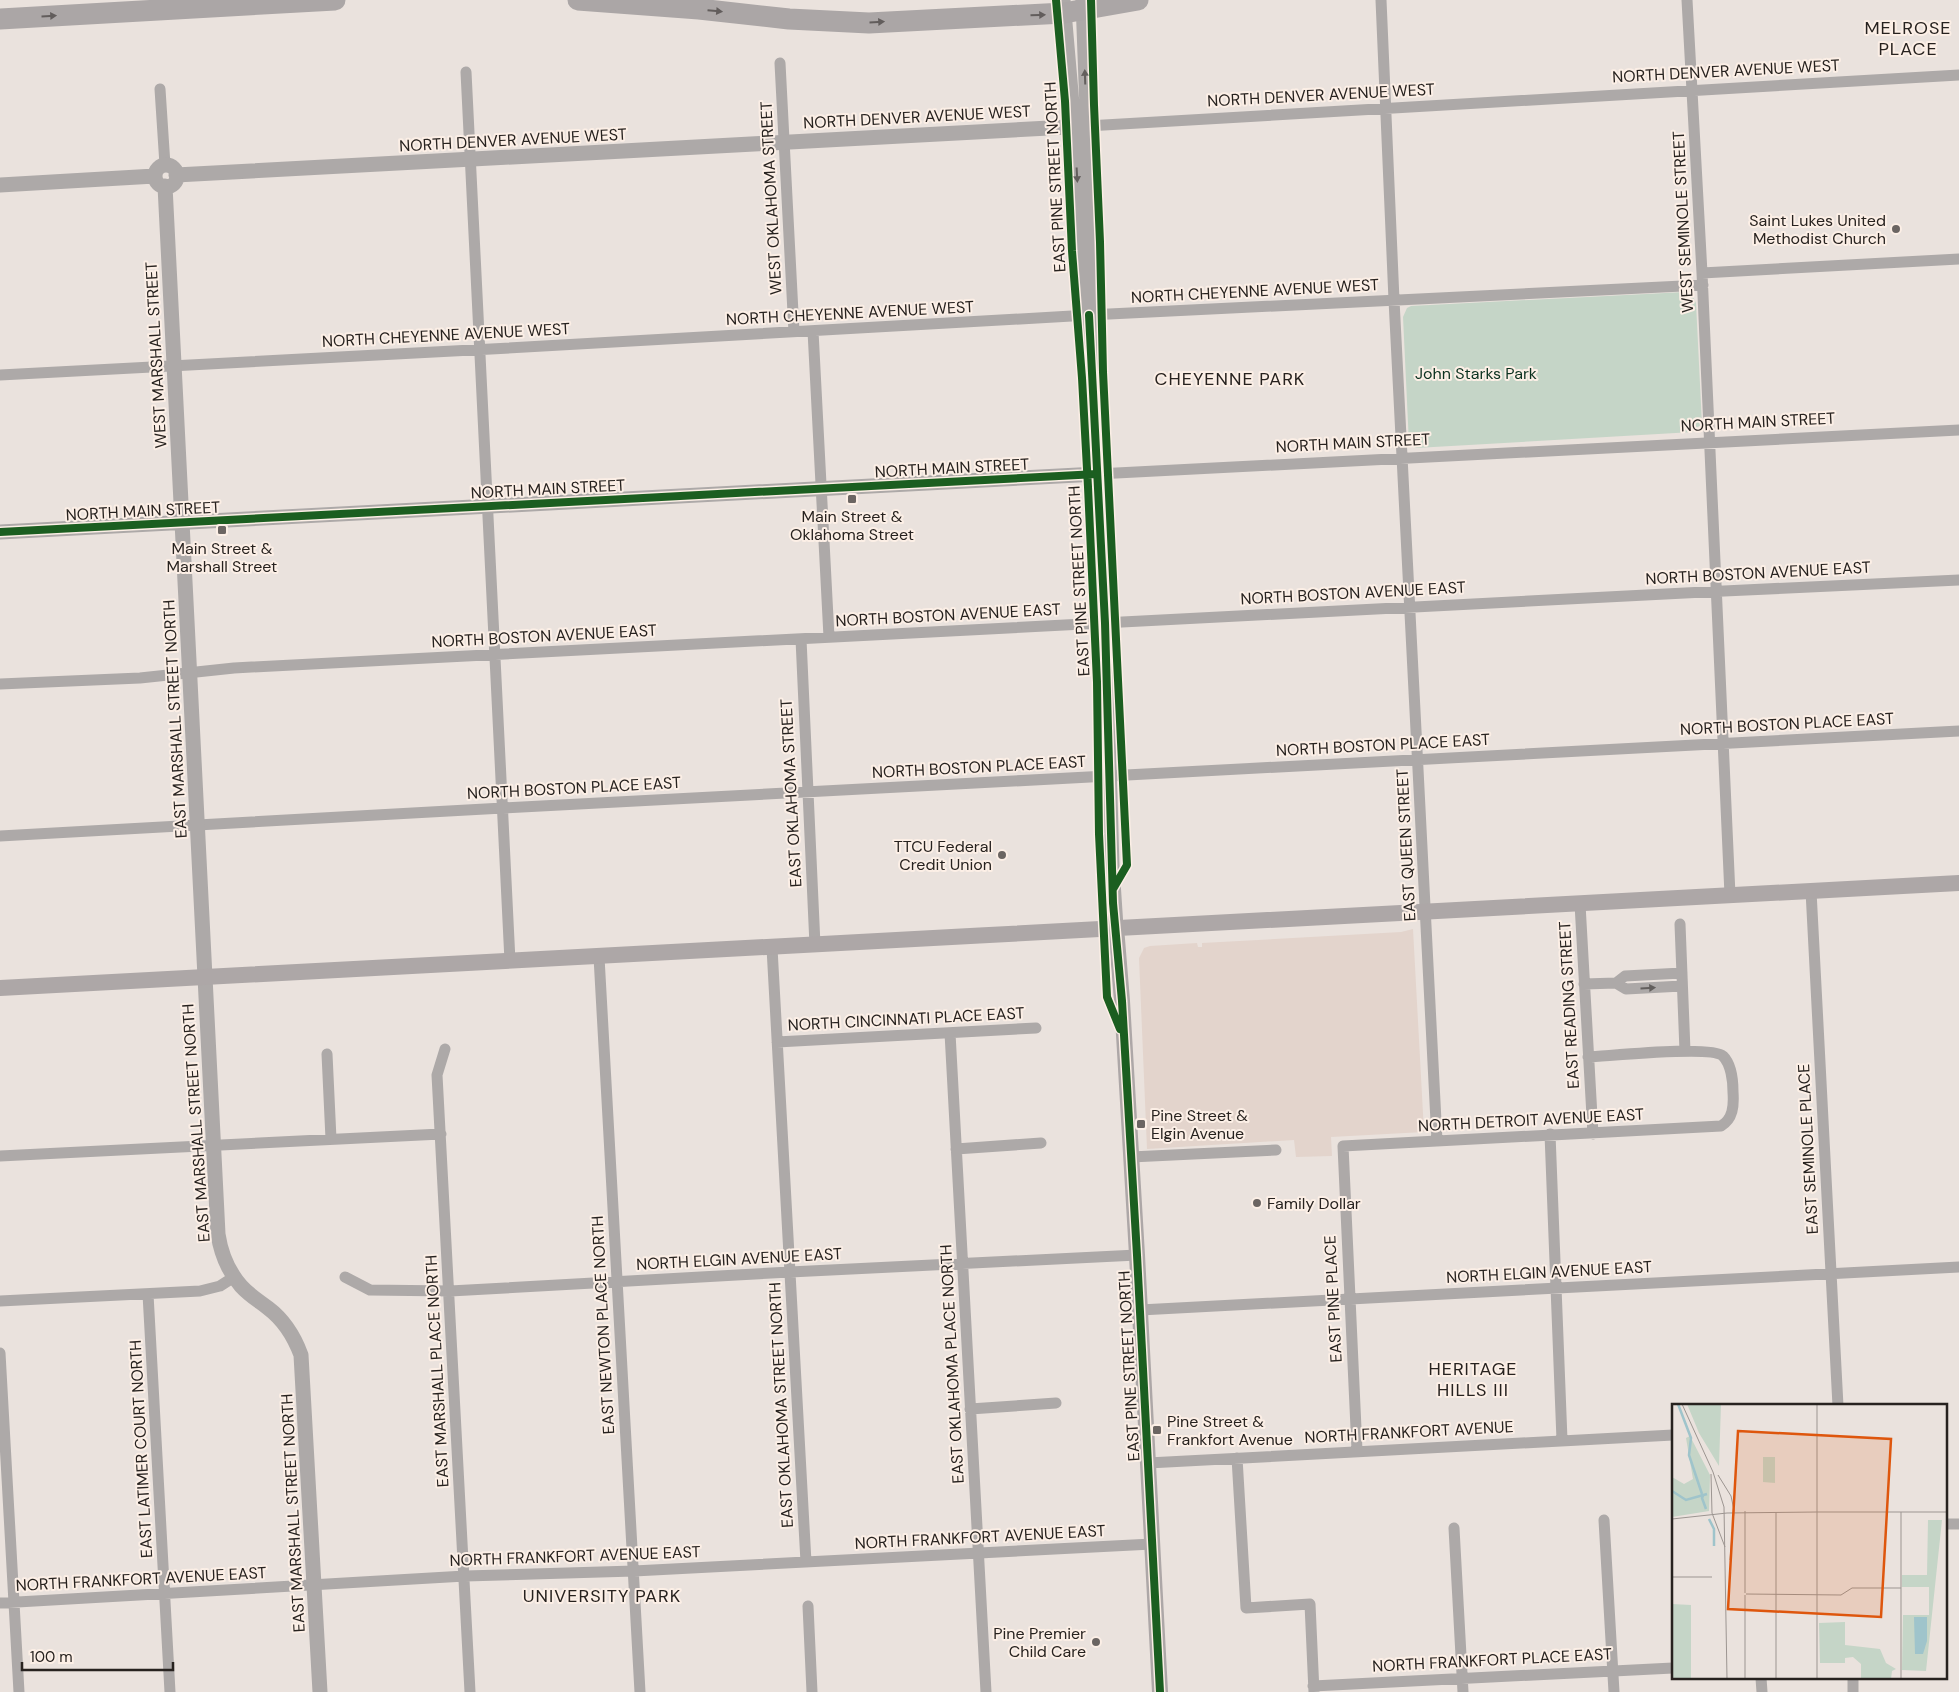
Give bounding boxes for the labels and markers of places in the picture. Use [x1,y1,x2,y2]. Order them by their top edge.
place label: Saint Lukes United Methodist Church [1749,210,1886,249]
marker: Saint Lukes United Methodist Church [1890,223,1902,235]
marker: Main Street & Oklahoma Street [846,493,858,505]
place label: Main Street & Oklahoma Street [790,506,914,545]
marker: Main Street & Marshall Street [216,524,228,536]
place label: Main Street & Marshall Street [167,538,277,577]
place label: TTCU Federal Credit Union [894,836,992,875]
marker: TTCU Federal Credit Union [996,849,1008,861]
place label: Pine Street & Elgin Avenue [1151,1105,1248,1144]
marker: Pine Street & Elgin Avenue [1135,1118,1147,1130]
place label: Family Dollar [1267,1193,1361,1214]
marker: Family Dollar [1251,1197,1263,1209]
place label: Pine Street & Frankfort Avenue [1167,1411,1293,1450]
marker: Pine Street & Frankfort Avenue [1151,1424,1163,1436]
place label: Pine Premier Child Care [993,1623,1086,1662]
marker: Pine Premier Child Care [1090,1636,1102,1648]

